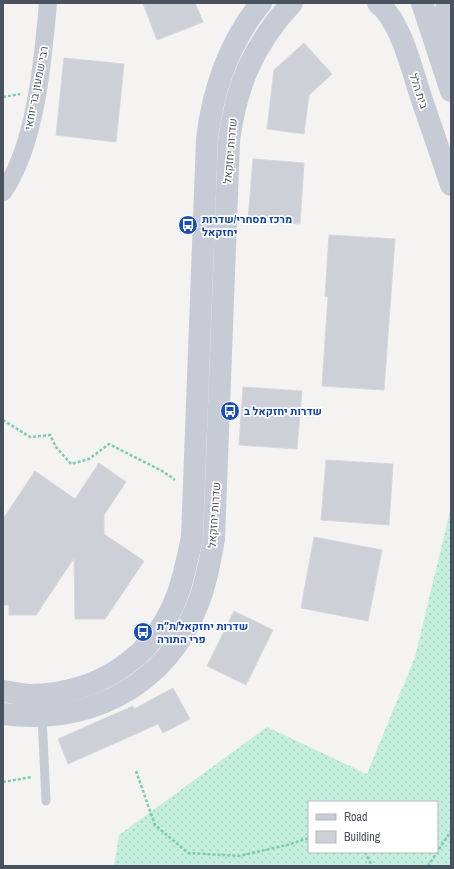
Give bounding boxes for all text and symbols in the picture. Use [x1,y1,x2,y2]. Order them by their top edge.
street label: רבי שמעון בר יוחאי [21,45,51,131]
street label: בית הלל [406,72,432,111]
street label: שדרות יחזקאל [220,118,240,184]
place label: מרכז מסחרי/שדרות יחזקאל [202,212,292,239]
bus stop icon: מרכז מסחרי/שדרות יחזקאל [177,214,199,236]
bus stop icon: שדרות יחזקאל ב [219,400,241,422]
place label: שדרות יחזקאל ב [244,404,322,418]
street label: שדרות יחזקאל [205,482,223,548]
place label: שדרות יחזקאל/ת״ת פרי התורה [157,619,248,646]
bus stop icon: שדרות יחזקאל/ת״ת פרי התורה [132,621,154,643]
legend [308,801,438,853]
text: Road [344,809,368,825]
text: Building [344,829,381,845]

